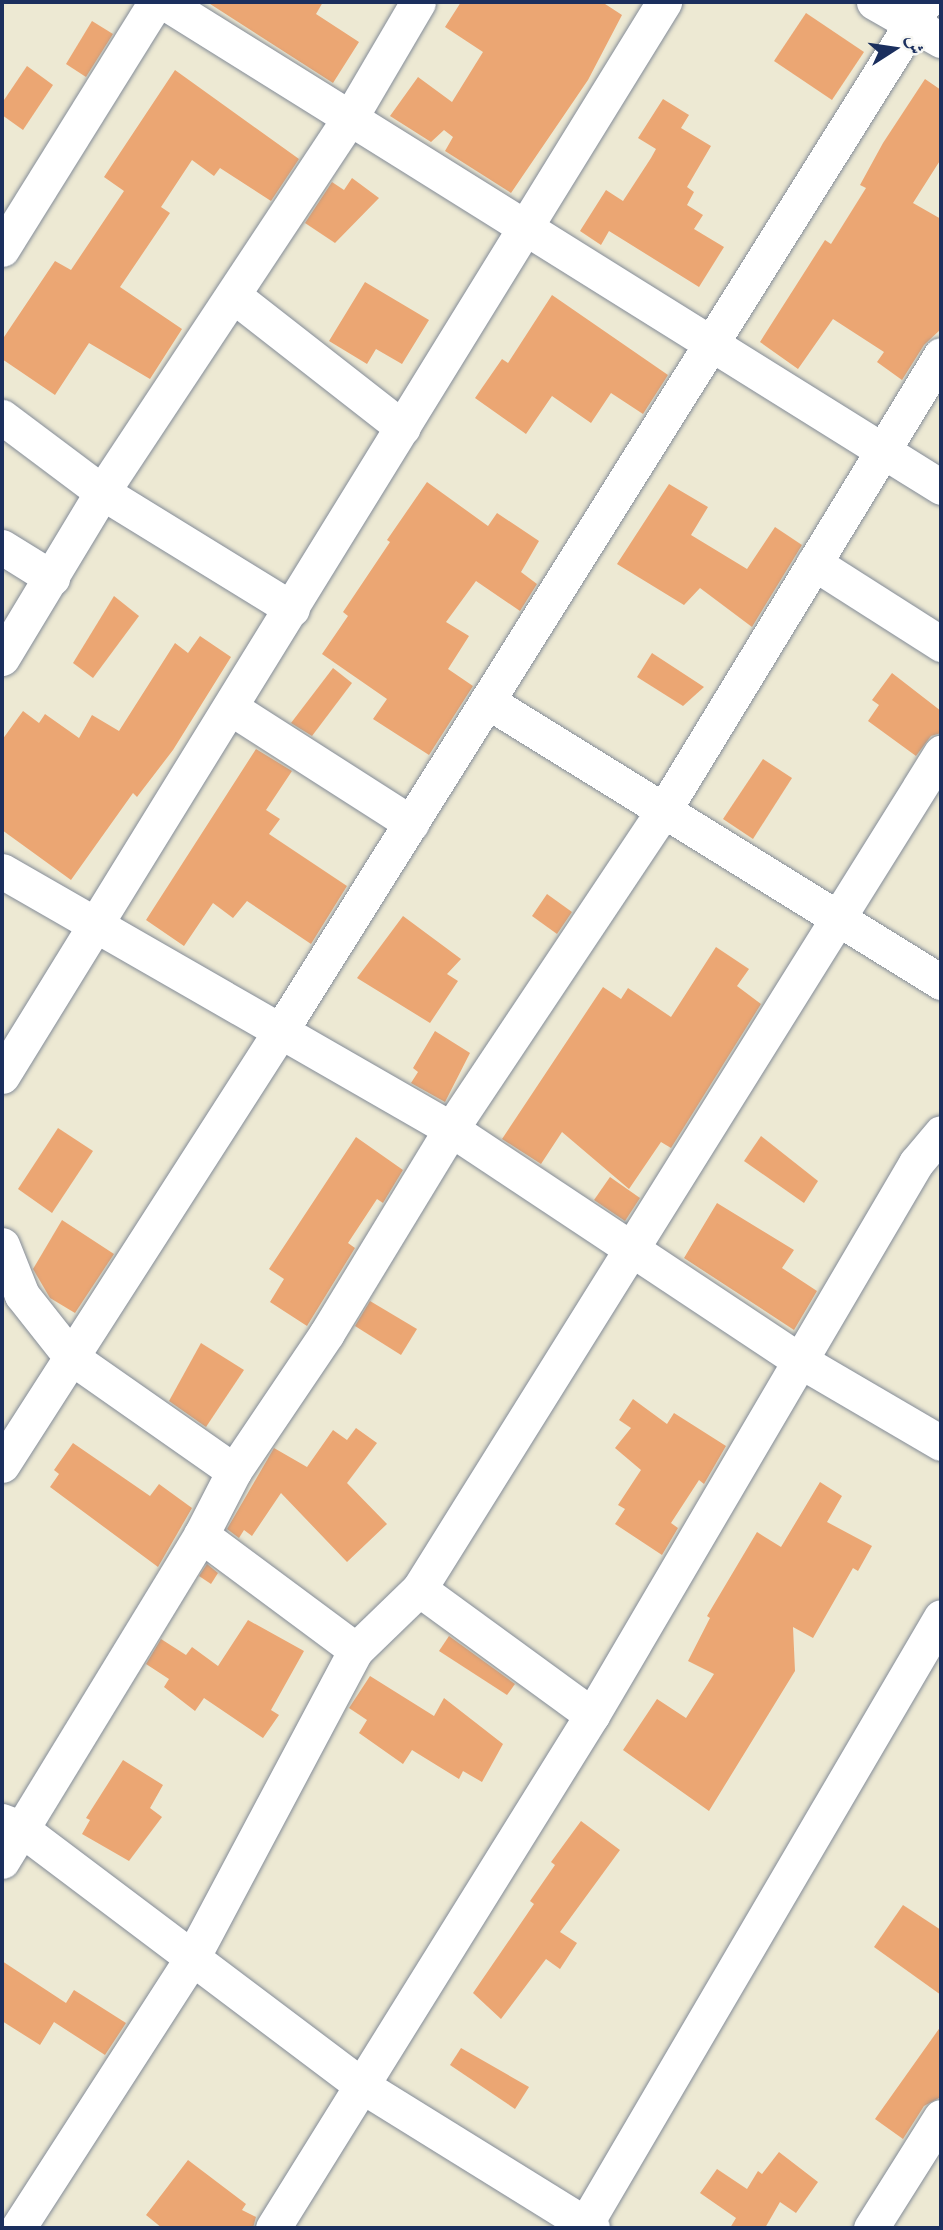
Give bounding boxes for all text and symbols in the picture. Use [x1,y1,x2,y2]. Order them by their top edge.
north arrow [859,14,929,84]
text: ش [901,33,928,56]

